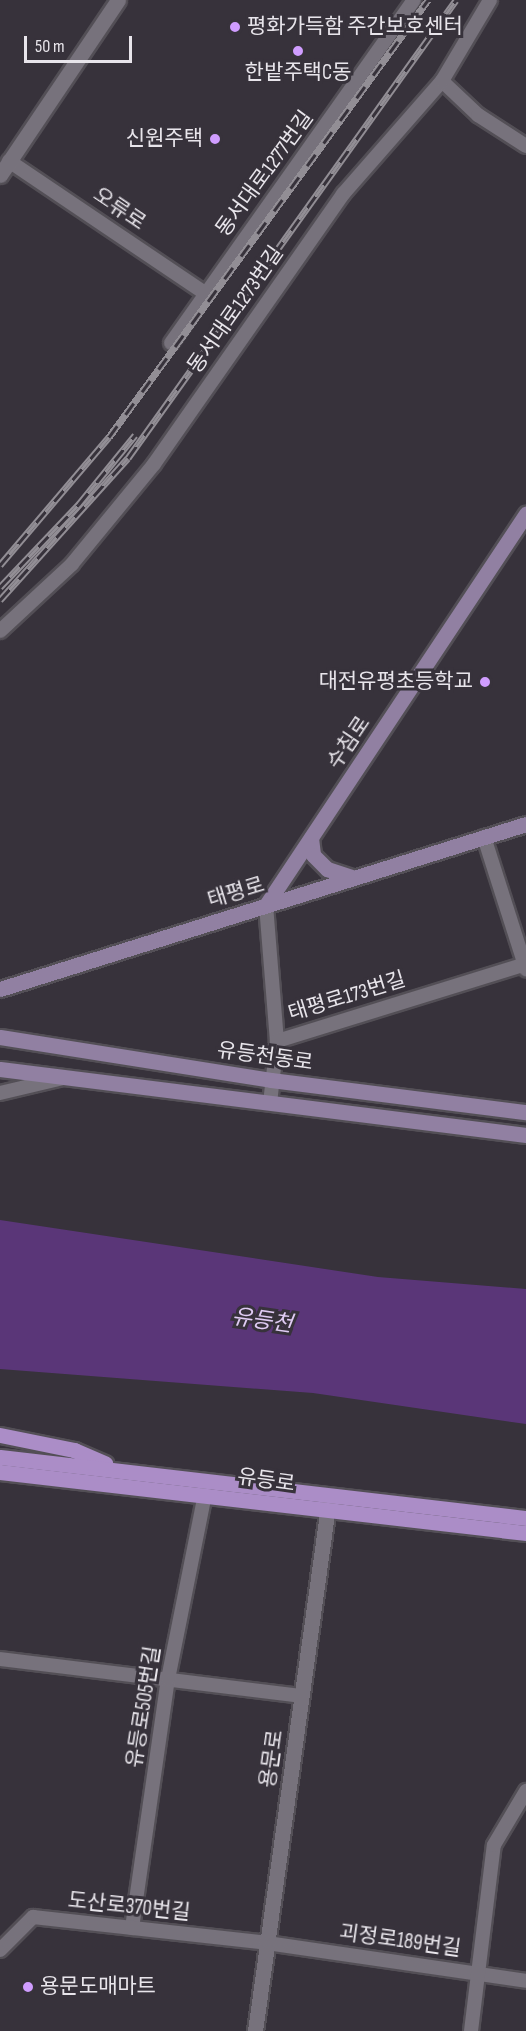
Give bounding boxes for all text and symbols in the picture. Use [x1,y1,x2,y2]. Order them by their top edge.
place label: 평화가득함 주간보호센터 [247,14,463,40]
marker: 평화가득함 주간보호센터 [228,20,242,34]
scale bar [27,24,135,62]
text: 50 m [35,36,65,57]
marker: 한밭주택C동 [291,44,305,58]
place label: 한밭주택C동 [245,60,351,86]
street label: 동서대로1277번길 [211,106,319,242]
place label: 신원주택 [126,126,203,152]
marker: 신원주택 [208,132,222,146]
street label: 오류로 [88,182,150,236]
street label: 동서대로1273번길 [183,242,289,378]
place label: 대전유평초등학교 [318,669,473,695]
marker: 대전유평초등학교 [478,675,492,689]
street label: 수침로 [322,712,376,774]
street label: 태평로 [205,872,267,914]
street label: 태평로173번길 [285,967,409,1027]
street label: 유등천동로 [215,1038,315,1076]
water label: 유등천 [230,1304,294,1338]
street label: 유등로 [236,1464,296,1498]
street label: 유등로505번길 [122,1644,166,1770]
street label: 용문로 [255,1729,289,1789]
street label: 도산로370번길 [66,1888,192,1926]
street label: 괴정로189번길 [338,1920,462,1962]
place label: 용문도매마트 [40,1974,156,2000]
marker: 용문도매마트 [21,1980,35,1994]

